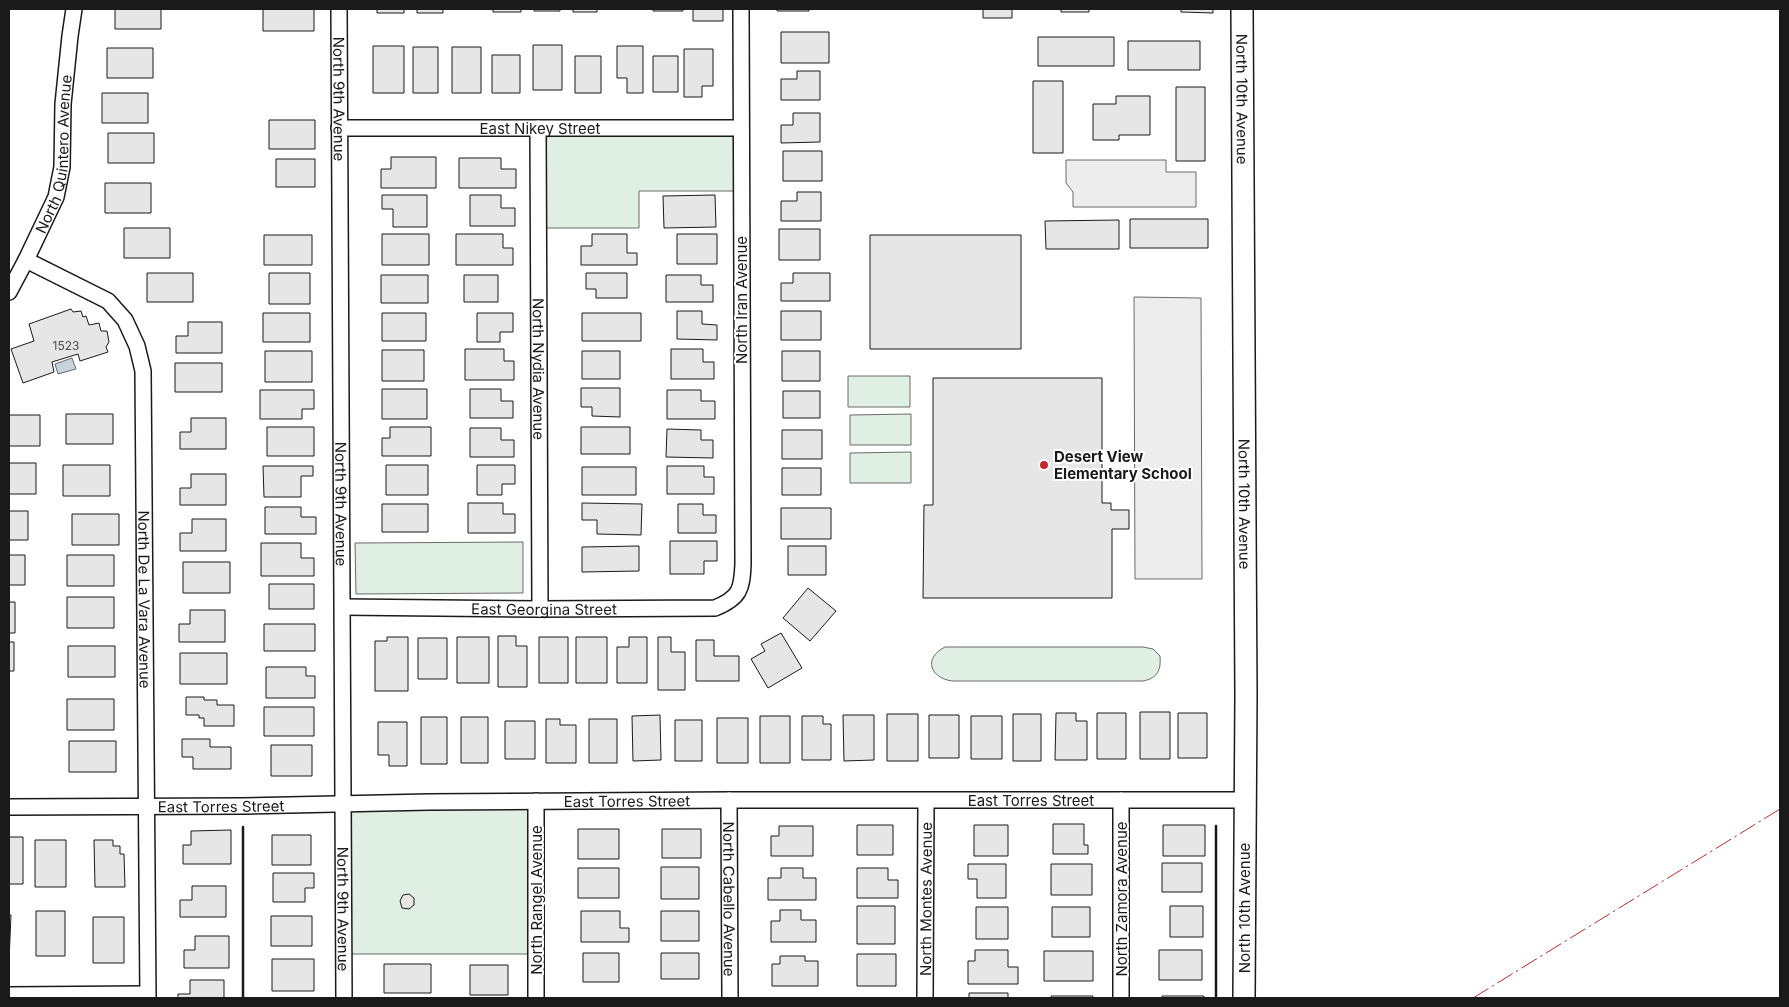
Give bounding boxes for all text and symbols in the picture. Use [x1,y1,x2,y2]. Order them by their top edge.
street label: North 10th Avenue [1233,34,1252,164]
street label: North 9th Avenue [330,37,349,161]
street label: North Quintero Avenue [31,74,75,236]
street label: East Nikey Street [480,119,601,138]
street label: North Iran Avenue [732,236,751,364]
street label: North Nydia Avenue [529,298,549,440]
house number: 1523 [53,338,79,353]
street label: North 10th Avenue [1235,439,1255,569]
street label: North 9th Avenue [332,442,351,566]
place label: Desert View Elementary School [1054,447,1192,483]
marker: Desert View Elementary School [1038,459,1050,471]
street label: North De La Vara Avenue [135,510,155,689]
street label: East Georgina Street [471,599,617,619]
street label: East Torres Street [564,791,690,811]
street label: East Torres Street [968,791,1094,810]
street label: East Torres Street [158,796,285,816]
street label: North Zamora Avenue [1112,821,1131,977]
street label: North Cabello Avenue [720,822,739,976]
street label: North Montes Avenue [916,822,935,976]
street label: North Rangel Avenue [527,825,546,975]
street label: North 10th Avenue [1235,843,1254,973]
street label: North 9th Avenue [334,847,353,971]

